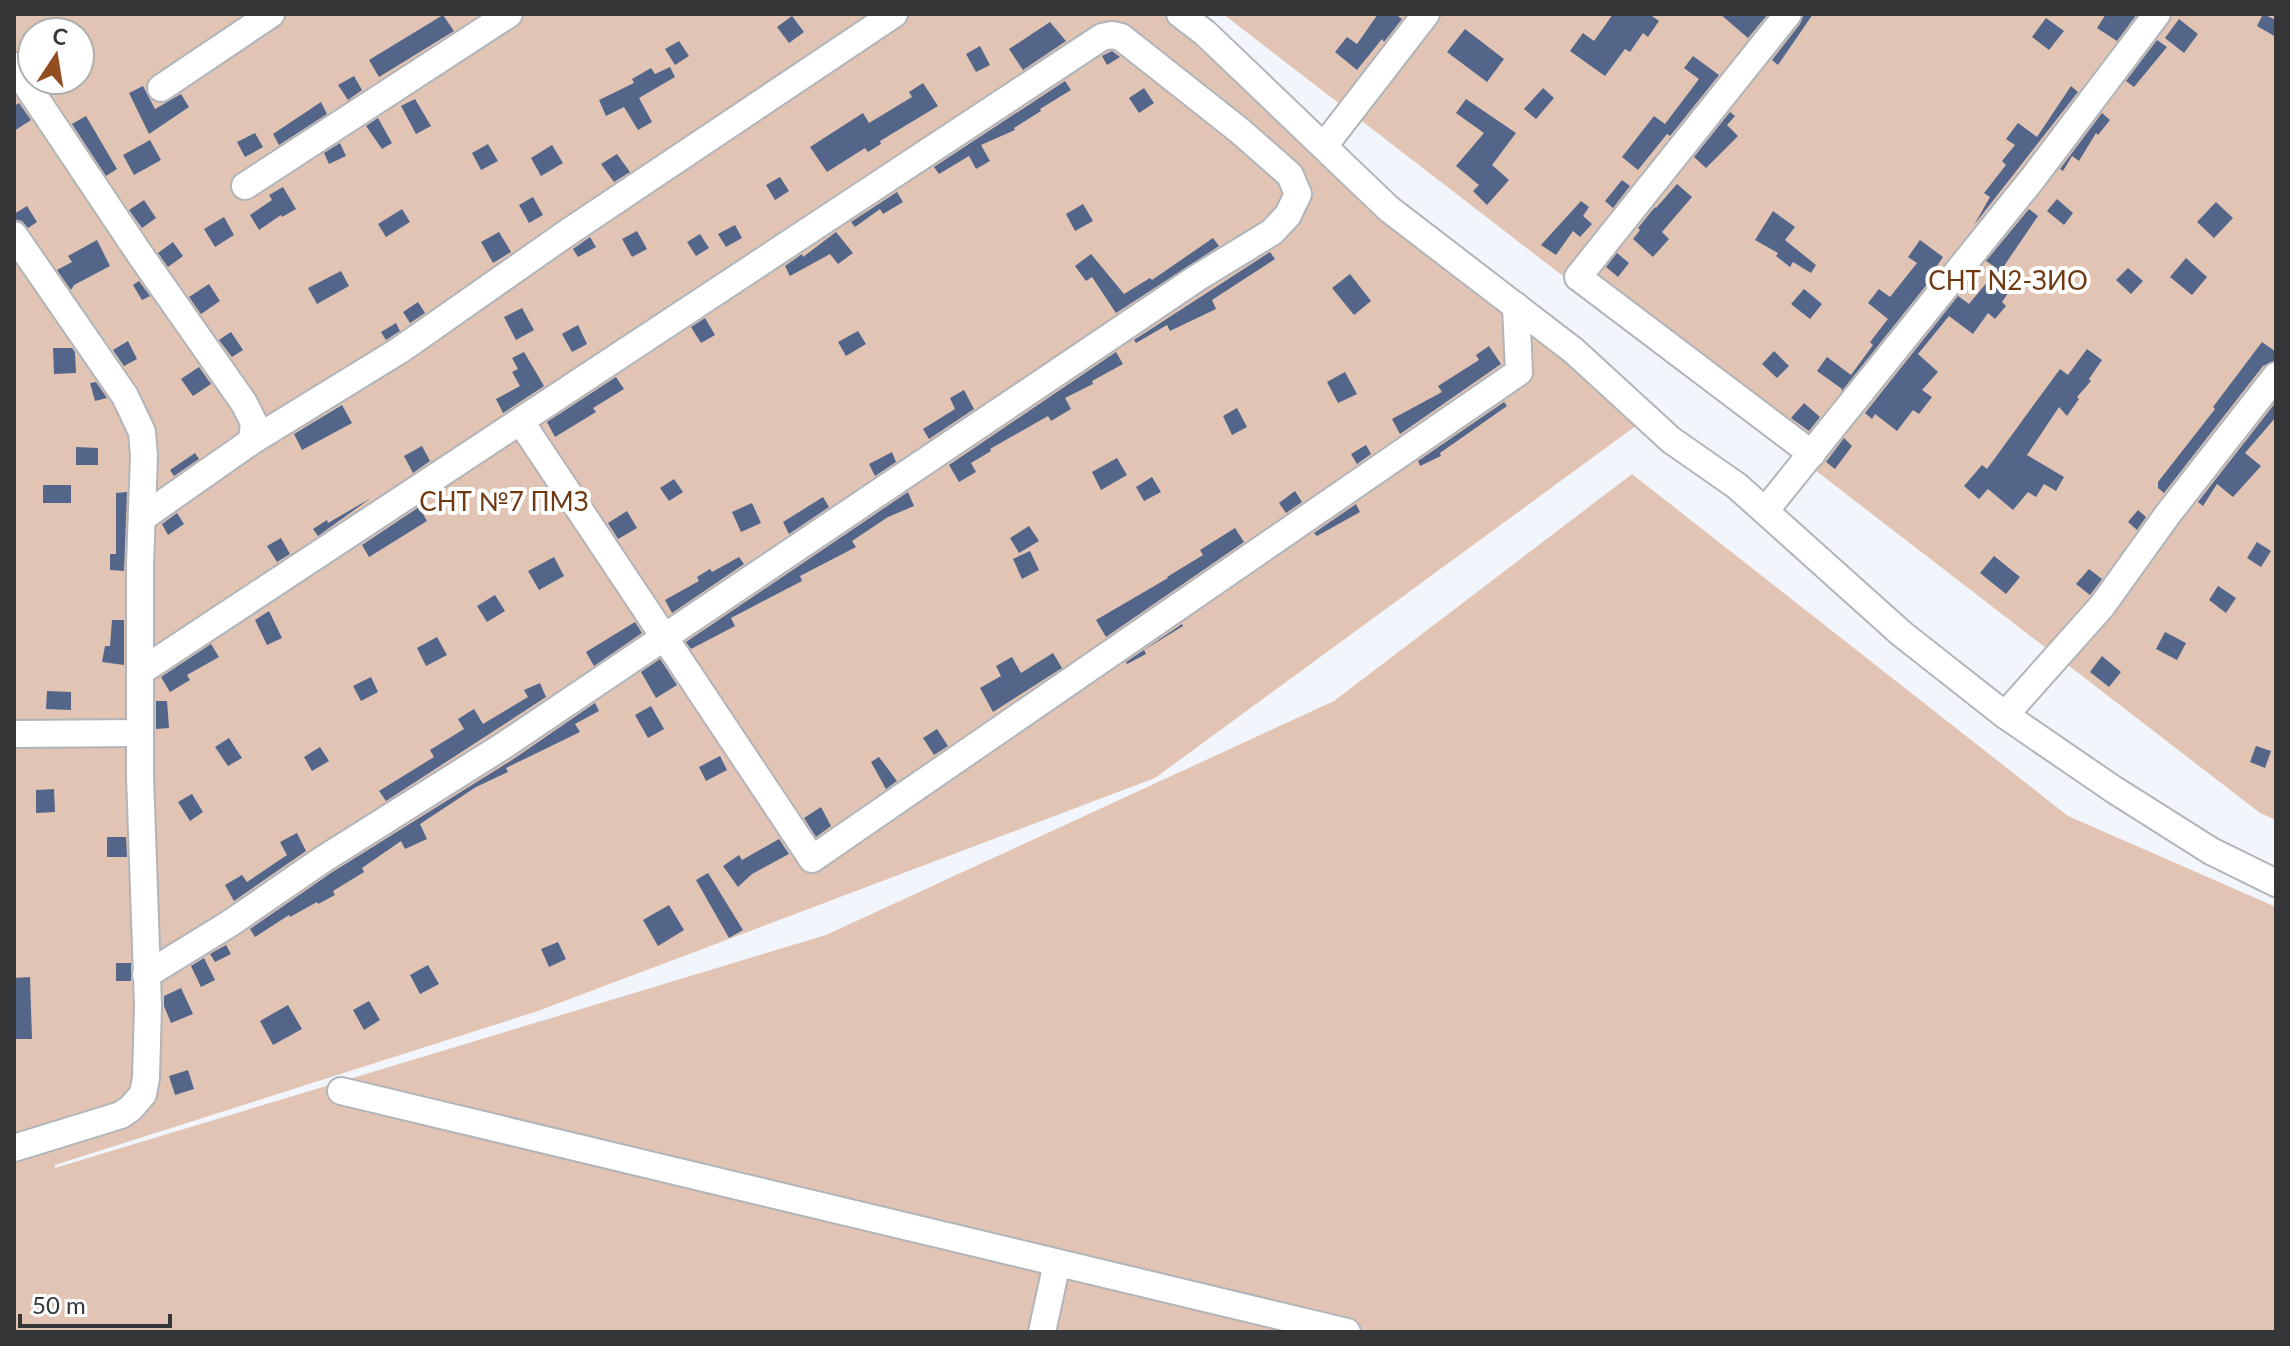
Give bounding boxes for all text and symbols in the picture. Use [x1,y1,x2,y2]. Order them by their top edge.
north arrow [16,16,96,96]
text: С [50,21,71,51]
park label: СНТ N2-ЗИО [1928,264,2088,296]
park label: СНТ №7 ПМЗ [419,485,589,517]
scale bar [20,1278,170,1328]
text: 50 m [32,1290,86,1319]

